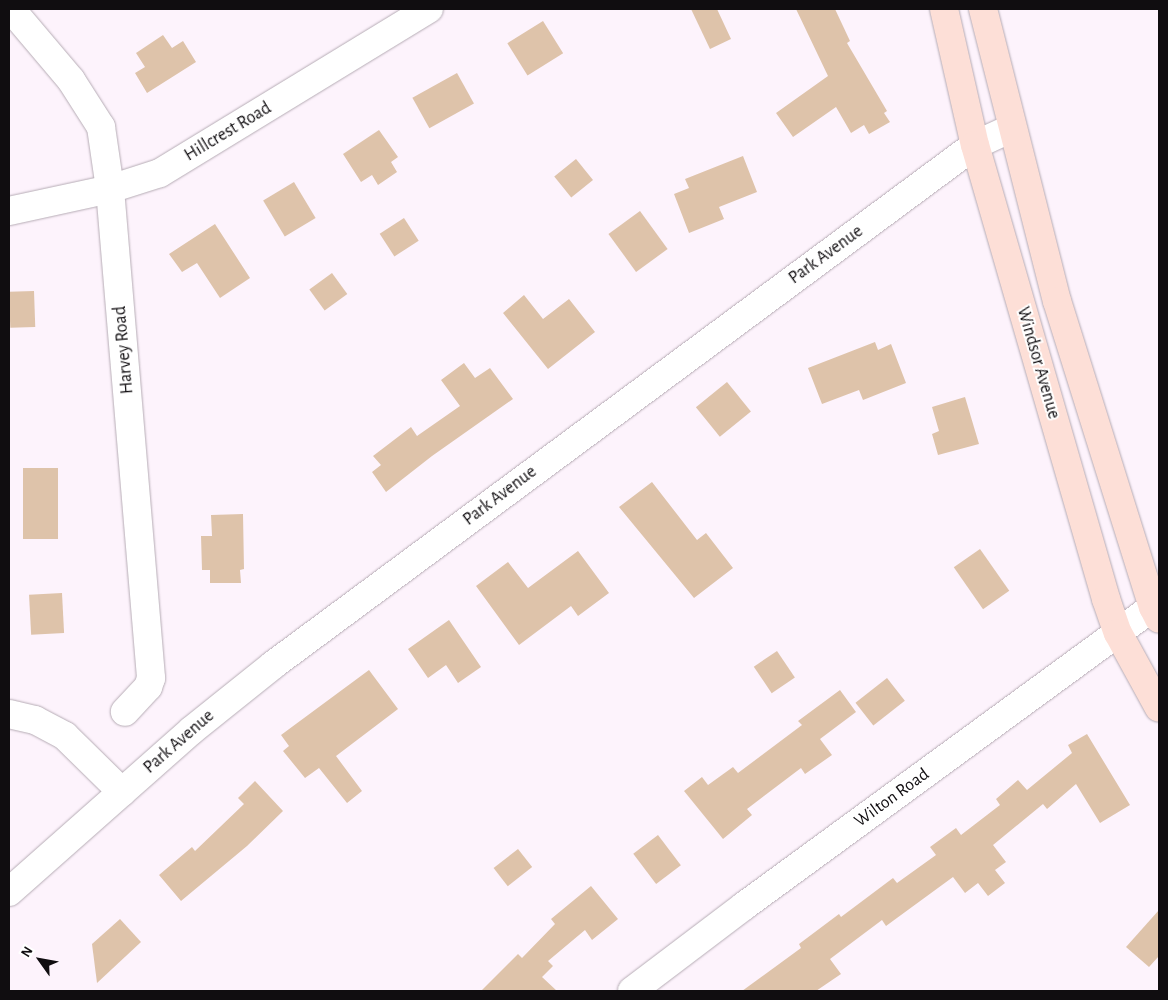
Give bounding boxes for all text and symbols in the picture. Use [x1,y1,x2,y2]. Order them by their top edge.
street label: Hillcrest Road [181,98,275,166]
street label: Park Avenue [785,221,867,289]
street label: Windsor Avenue [1012,304,1064,422]
street label: Harvey Road [109,305,139,395]
street label: Park Avenue [459,461,541,531]
street label: Park Avenue [139,705,219,779]
street label: Wilton Road [850,764,934,832]
north arrow [15,935,65,985]
text: N [19,944,36,960]

